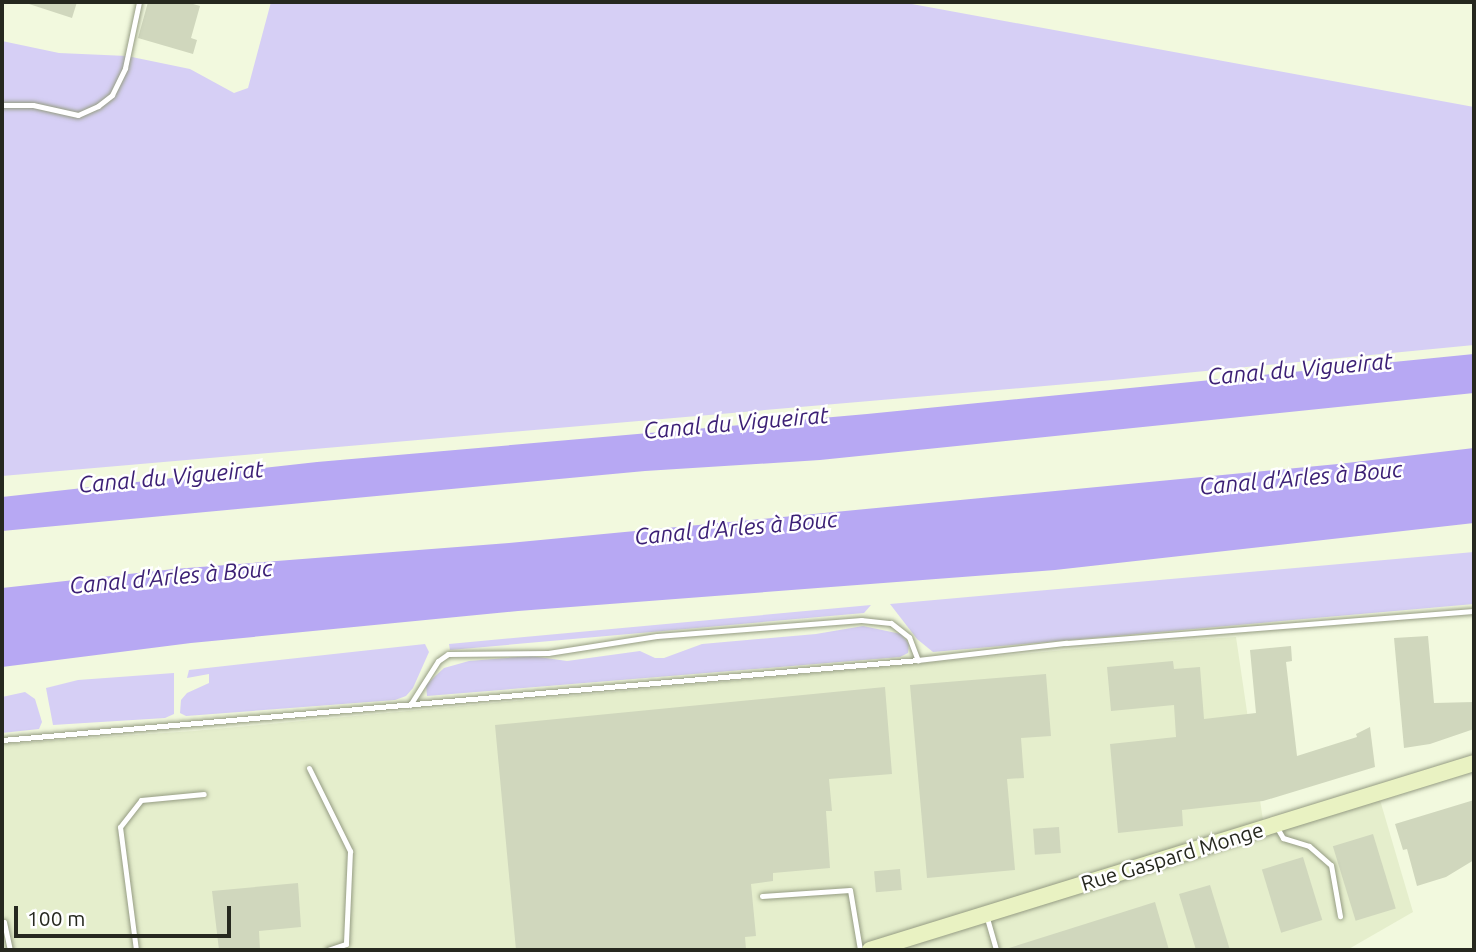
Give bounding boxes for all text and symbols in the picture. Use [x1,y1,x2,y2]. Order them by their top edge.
water label: Canal du Vigueirat [1206,347,1394,391]
water label: Canal du Vigueirat [642,401,830,445]
water label: Canal du Vigueirat [77,455,265,499]
water label: Canal d'Arles à Bouc [1198,455,1404,501]
water label: Canal d'Arles à Bouc [633,505,839,551]
water label: Canal d'Arles à Bouc [68,554,274,600]
street label: Rue Gaspard Monge [1078,816,1266,896]
scale bar [18,892,234,936]
text: 100 m [27,906,85,930]

